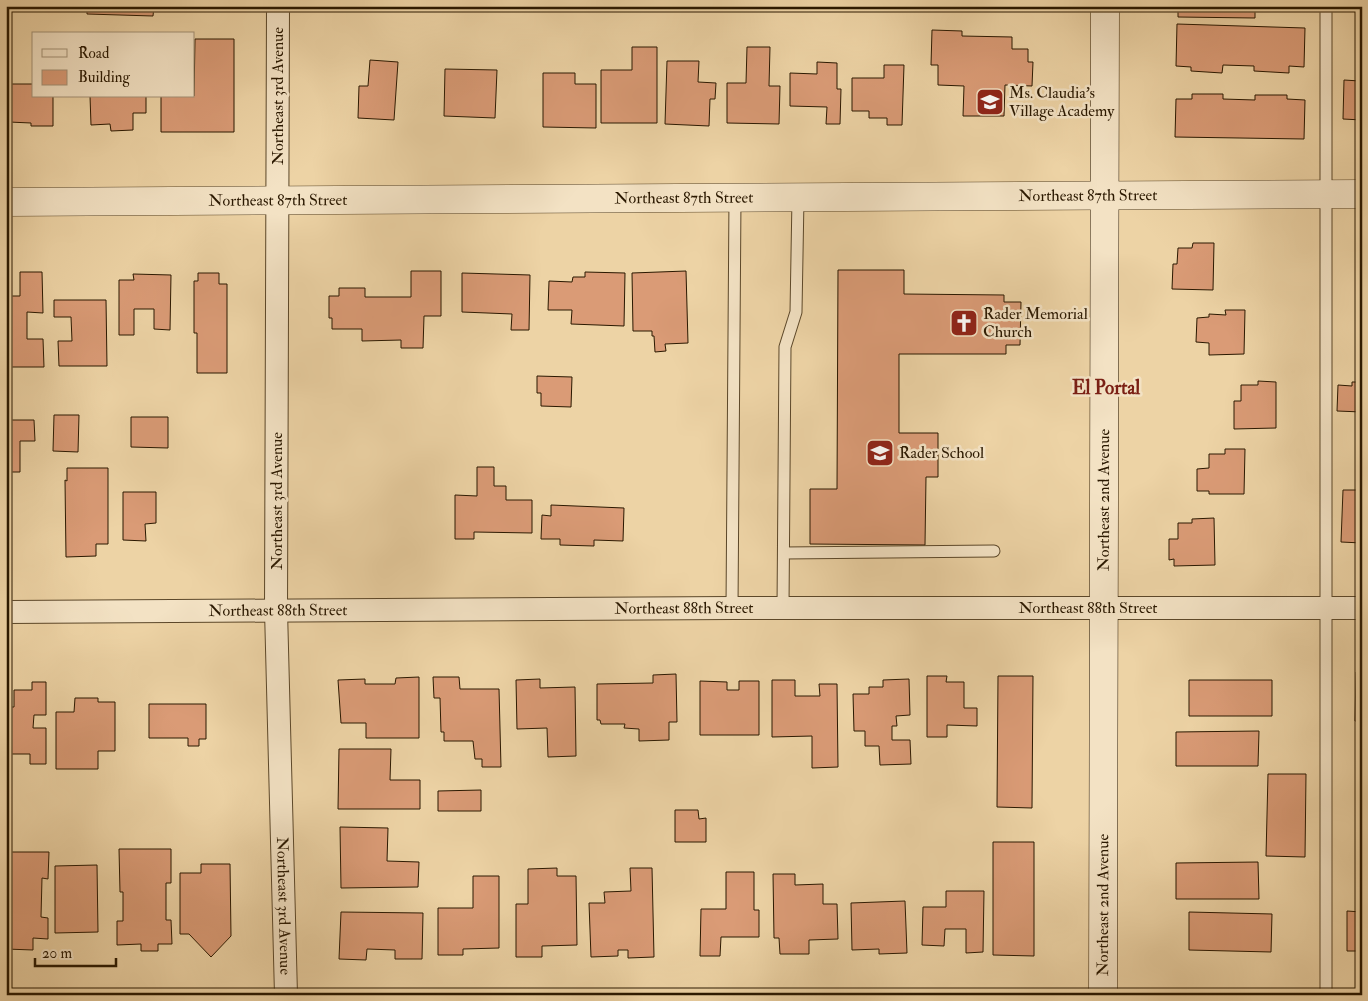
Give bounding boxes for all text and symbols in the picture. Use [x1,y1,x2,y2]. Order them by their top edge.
street label: Northeast 3rd Avenue [268,27,288,165]
legend [32,32,195,98]
text: Road [78,44,110,63]
text: Building [78,68,130,87]
place label: Ms. Claudia's Village Academy [1009,83,1115,121]
school or university icon: Ms. Claudia's Village Academy [975,87,1005,117]
street label: Northeast 87th Street [1018,185,1157,206]
street label: Northeast 87th Street [614,188,753,208]
street label: Northeast 87th Street [208,190,348,211]
place label: Rader Memorial Church [983,304,1088,342]
church icon: Rader Memorial Church [949,308,979,338]
district label: El Portal [1072,376,1140,400]
street label: Northeast 2nd Avenue [1094,428,1114,571]
street label: Northeast 3rd Avenue [267,432,287,570]
school or university icon: Rader School [865,438,895,468]
place label: Rader School [899,443,984,463]
street label: Northeast 88th Street [614,598,754,619]
street label: Northeast 88th Street [1018,598,1158,618]
street label: Northeast 88th Street [208,600,348,621]
street label: Northeast 2nd Avenue [1093,833,1113,976]
street label: Northeast 3rd Avenue [272,837,295,976]
scale bar [35,936,116,968]
text: 20 m [42,944,72,963]

